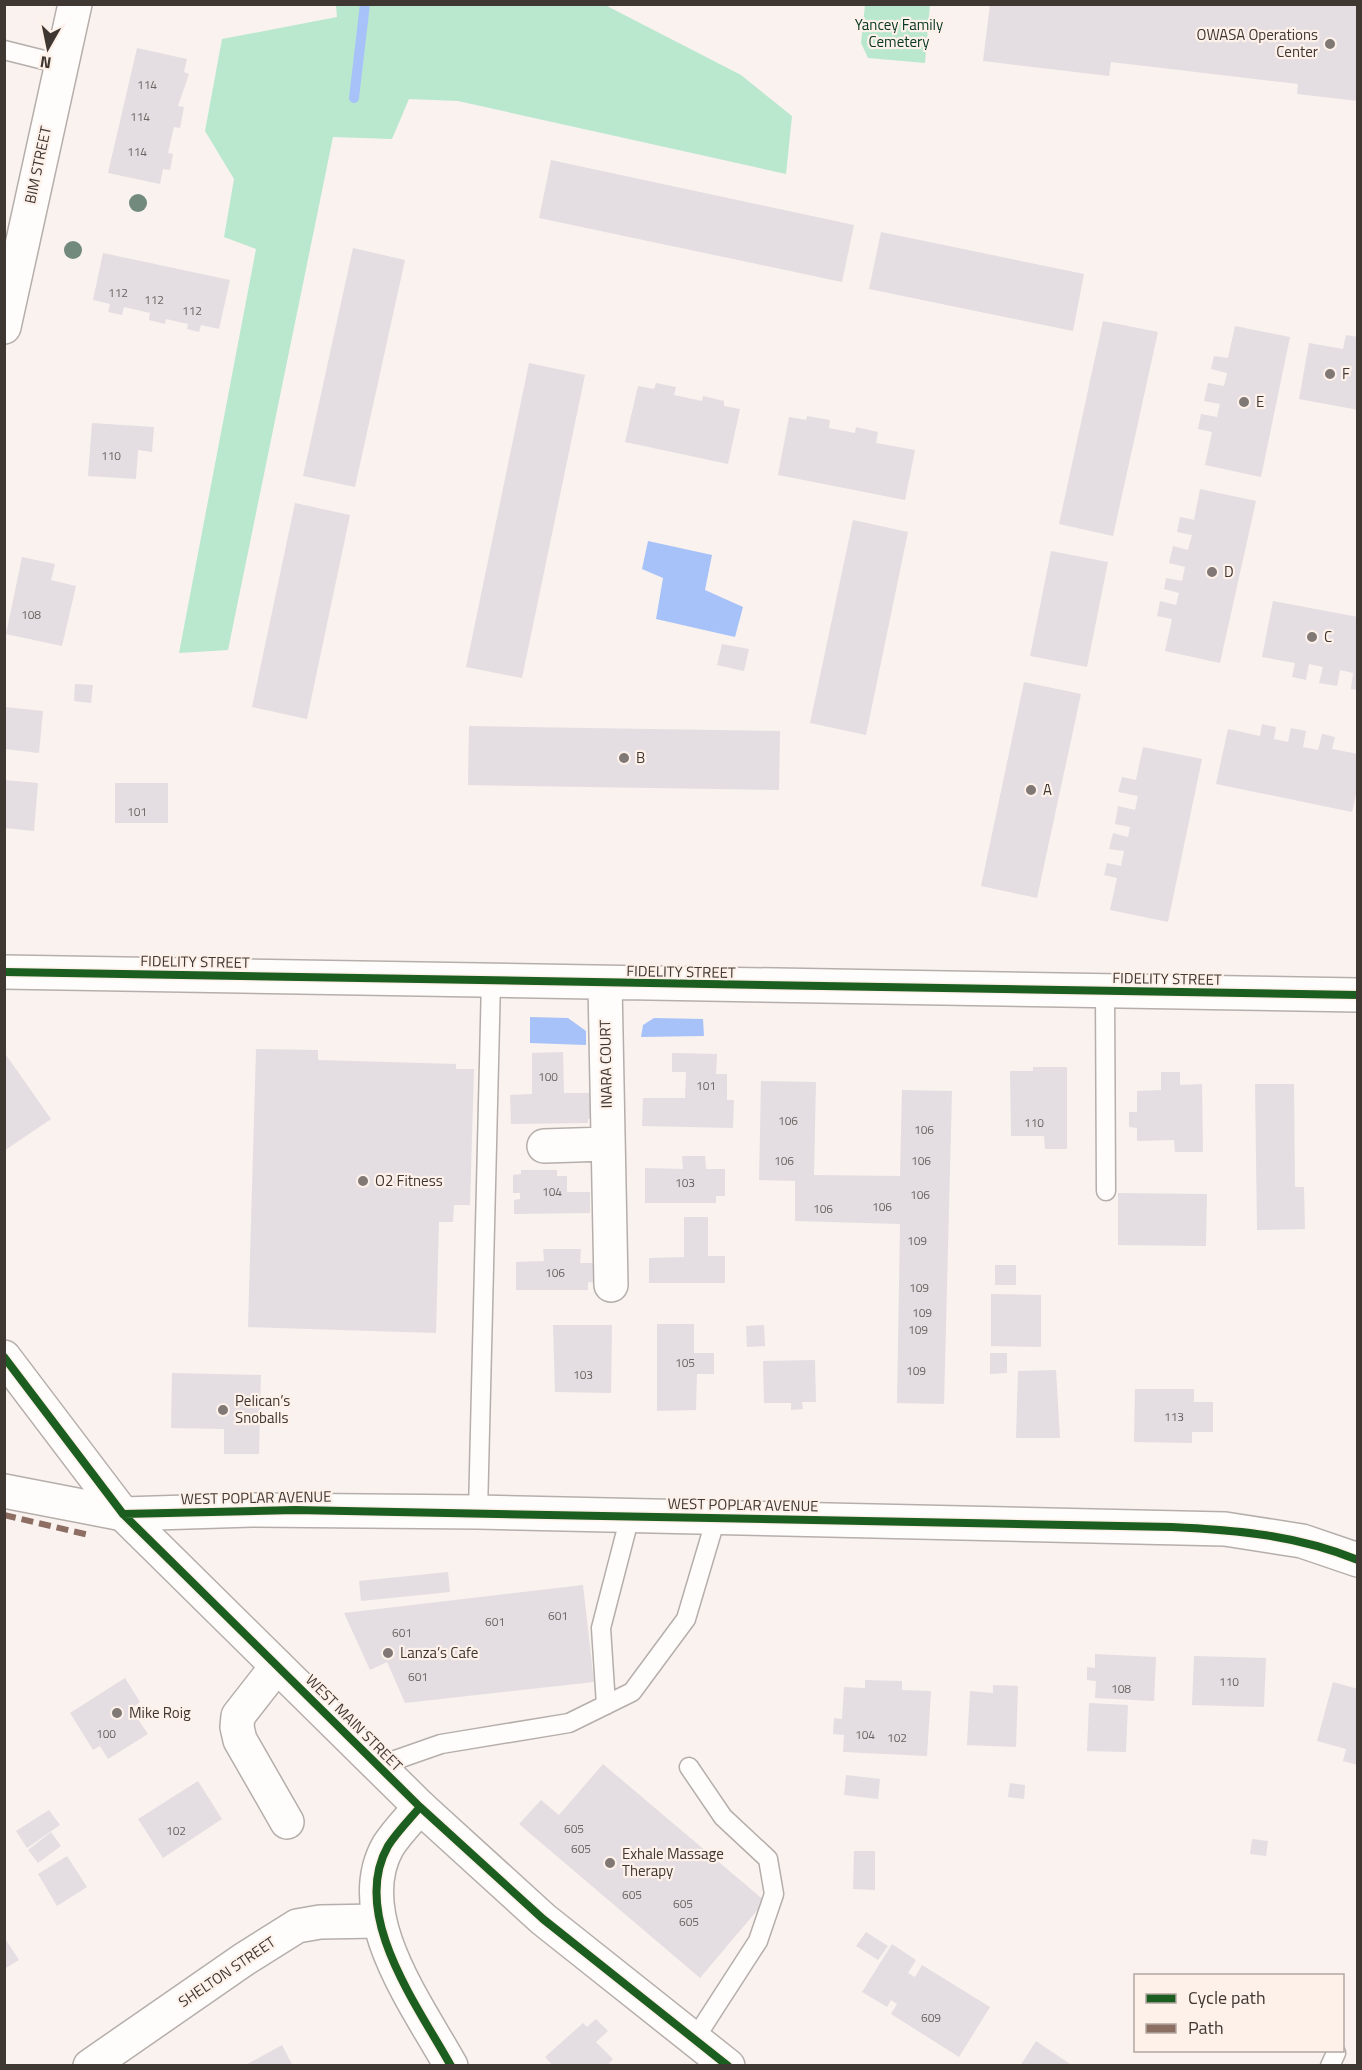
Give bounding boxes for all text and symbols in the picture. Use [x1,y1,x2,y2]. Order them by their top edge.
park label: Yancey Family Cemetery [855,13,943,53]
north arrow [18,18,78,78]
place label: OWASA Operations Center [1197,23,1318,63]
marker: OWASA Operations Center [1323,37,1337,51]
text: N [38,50,53,76]
house number: 114 [137,75,157,94]
house number: 114 [130,107,150,126]
street label: BIM STREET [18,124,57,206]
house number: 114 [127,142,147,161]
house number: 112 [108,283,128,302]
house number: 112 [144,290,164,309]
house number: 112 [182,301,202,320]
place label: F [1342,362,1350,385]
marker: F [1323,367,1337,381]
place label: E [1256,390,1264,413]
marker: E [1237,395,1251,409]
house number: 110 [101,446,121,465]
place label: D [1224,560,1234,583]
marker: D [1205,565,1219,579]
house number: 108 [21,605,41,624]
place label: C [1324,625,1332,648]
marker: C [1305,630,1319,644]
place label: B [636,746,645,769]
marker: B [617,751,631,765]
place label: A [1043,778,1052,801]
marker: A [1024,783,1038,797]
house number: 101 [127,802,147,821]
street label: FIDELITY STREET [140,949,250,974]
street label: FIDELITY STREET [626,959,736,984]
street label: FIDELITY STREET [1112,966,1222,991]
street label: INARA COURT [593,1019,618,1109]
house number: 100 [538,1067,558,1086]
house number: 101 [696,1076,716,1095]
house number: 106 [778,1111,798,1130]
house number: 110 [1024,1113,1044,1132]
house number: 106 [914,1120,934,1139]
house number: 106 [774,1151,794,1170]
house number: 106 [911,1151,931,1170]
place label: O2 Fitness [375,1169,443,1192]
house number: 103 [675,1173,695,1192]
marker: O2 Fitness [356,1174,370,1188]
house number: 104 [542,1182,562,1201]
house number: 106 [910,1185,930,1204]
house number: 106 [872,1197,892,1216]
house number: 106 [813,1199,833,1218]
house number: 109 [907,1231,927,1250]
house number: 106 [545,1263,565,1282]
house number: 109 [909,1278,929,1297]
house number: 109 [912,1303,932,1322]
house number: 109 [908,1320,928,1339]
house number: 105 [675,1353,695,1372]
house number: 109 [906,1361,926,1380]
house number: 103 [573,1365,593,1384]
place label: Pelican’s Snoballs [235,1389,290,1429]
marker: Pelican’s Snoballs [216,1403,230,1417]
house number: 113 [1164,1407,1184,1426]
street label: WEST POPLAR AVENUE [180,1485,332,1510]
street label: WEST POPLAR AVENUE [667,1492,819,1517]
house number: 601 [548,1606,568,1625]
house number: 601 [485,1612,505,1631]
house number: 601 [392,1623,412,1642]
place label: Lanza’s Cafe [400,1641,478,1664]
marker: Lanza’s Cafe [381,1646,395,1660]
house number: 601 [408,1667,428,1686]
street label: WEST MAIN STREET [301,1669,408,1777]
house number: 110 [1219,1672,1239,1691]
house number: 108 [1111,1679,1131,1698]
place label: Mike Roig [129,1701,191,1724]
marker: Mike Roig [110,1706,124,1720]
house number: 100 [96,1724,116,1743]
house number: 104 [855,1725,875,1744]
house number: 102 [887,1728,907,1747]
house number: 605 [564,1819,584,1838]
house number: 102 [166,1821,186,1840]
house number: 605 [571,1839,591,1858]
place label: Exhale Massage Therapy [622,1842,724,1882]
marker: Exhale Massage Therapy [603,1856,617,1870]
house number: 605 [622,1885,642,1904]
house number: 605 [673,1894,693,1913]
house number: 605 [679,1912,699,1931]
street label: SHELTON STREET [173,1930,280,2013]
legend [1134,1974,1344,2052]
text: Cycle path [1188,1984,1266,2011]
house number: 609 [921,2008,941,2027]
text: Path [1188,2014,1224,2041]

